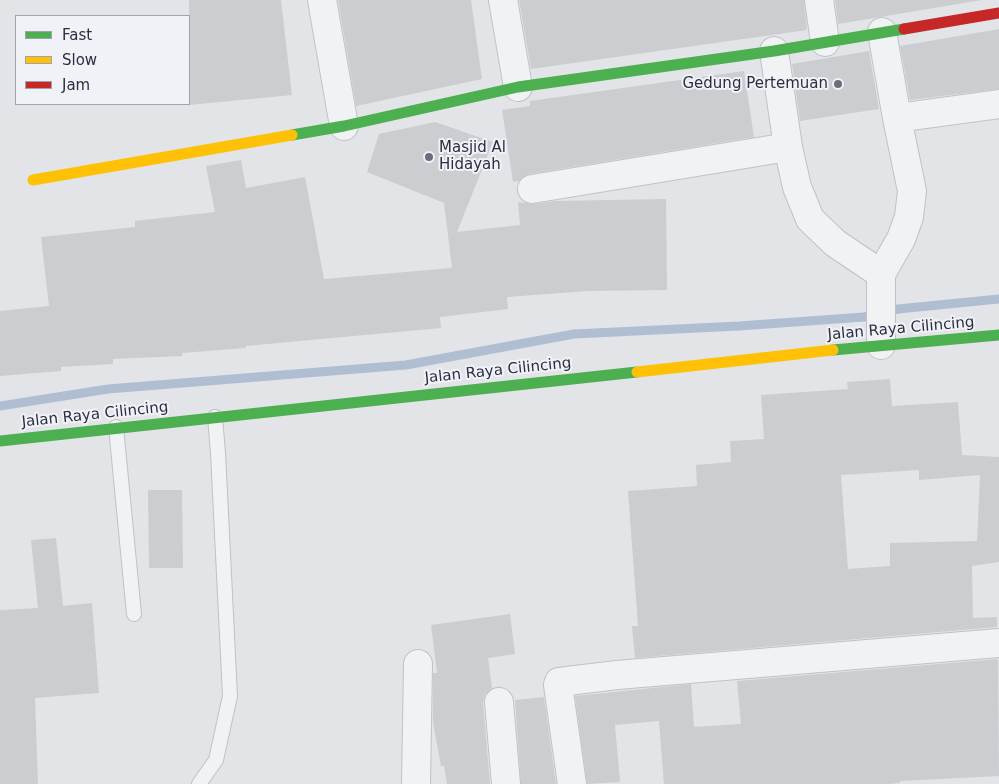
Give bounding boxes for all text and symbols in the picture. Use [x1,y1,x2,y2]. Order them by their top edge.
legend [15,15,190,105]
text: Fast [62,26,92,44]
text: Slow [62,51,97,69]
place label: Gedung Pertemuan [682,75,828,93]
text: Jam [62,76,90,94]
marker: Gedung Pertemuan [832,78,844,90]
place label: Masjid Al Hidayah [439,139,506,174]
marker: Masjid Al Hidayah [423,151,435,163]
street label: Jalan Raya Cilincing [827,314,975,344]
street label: Jalan Raya Cilincing [424,354,572,388]
street label: Jalan Raya Cilincing [21,398,169,432]

